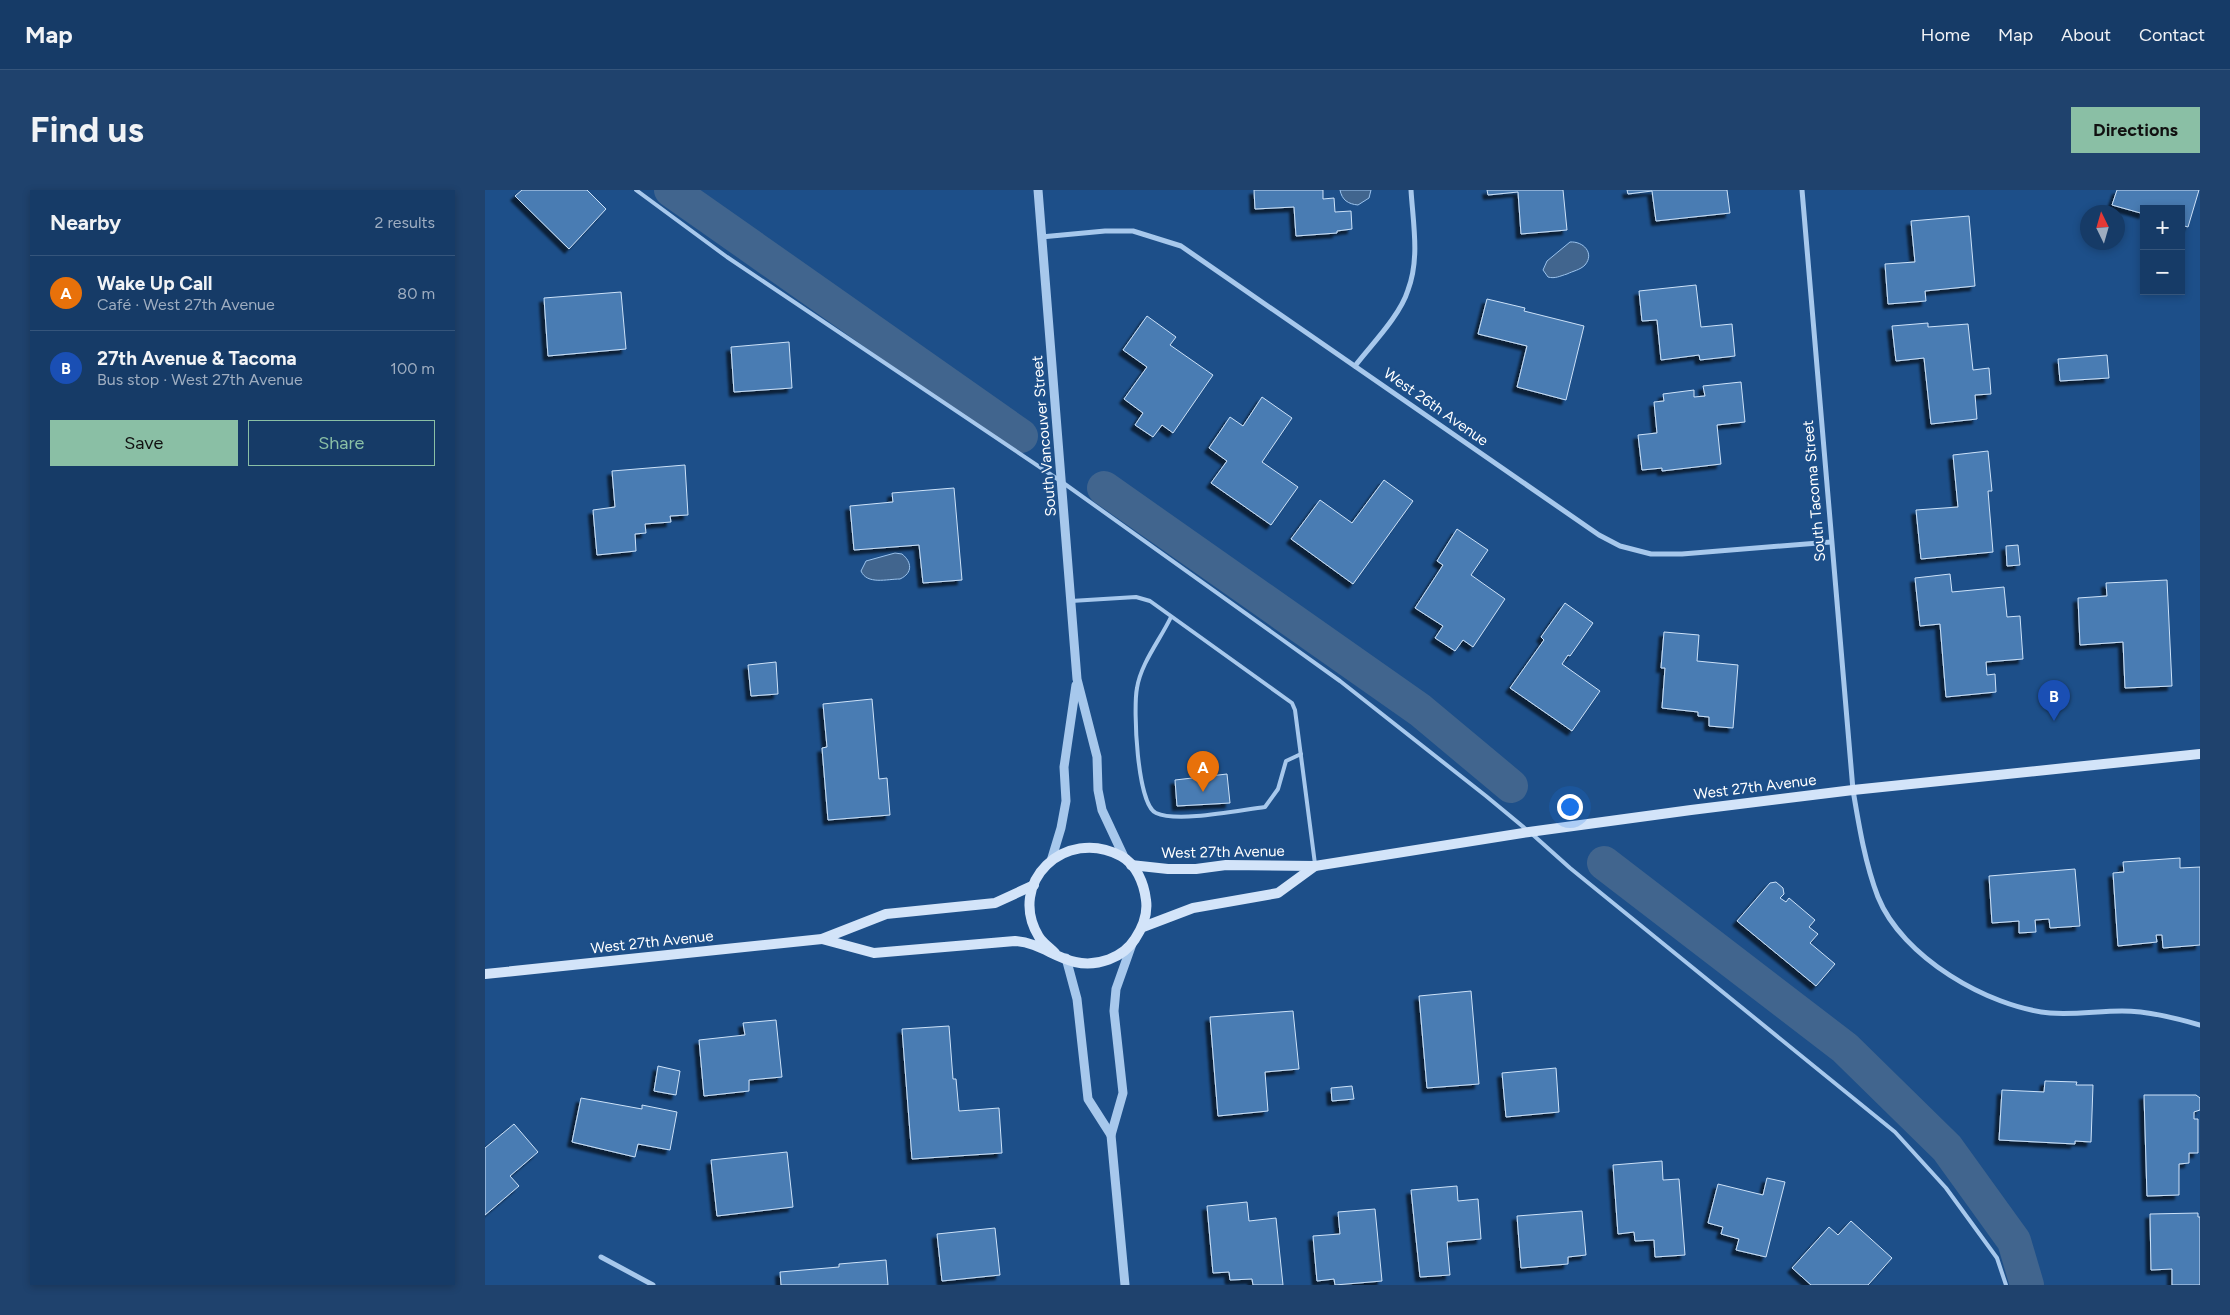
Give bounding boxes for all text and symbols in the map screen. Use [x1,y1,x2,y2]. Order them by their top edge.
text: Map [25,20,73,49]
text: Home [1921,24,1970,46]
text: Map [1998,24,2033,46]
text: About [2061,24,2111,46]
text: Contact [2139,24,2205,46]
button: Directions [2071,107,2200,153]
text: Find us [30,109,144,151]
north arrow [2080,205,2125,250]
map controls [2140,205,2185,295]
button: + [2140,205,2185,250]
text: Nearby [50,210,121,235]
text: 2 results [375,213,435,232]
button: − [2140,250,2185,295]
text: Wake Up Call [97,272,212,295]
text: A [60,284,72,303]
text: 80 m [397,284,435,303]
text: Café · West 27th Avenue [97,295,275,314]
text: 27th Avenue & Tacoma [97,347,297,370]
street label: South Vancouver Street [1028,354,1060,517]
text: B [61,359,71,378]
text: 100 m [390,359,435,378]
street label: West 26th Avenue [1380,364,1492,450]
text: Bus stop · West 27th Avenue [97,370,303,389]
street label: South Tacoma Street [1799,419,1829,562]
button: Save [50,420,238,466]
button: Share [248,420,435,466]
pin: B [2038,680,2070,721]
pin: A [1187,751,1219,792]
street label: West 27th Avenue [1693,771,1817,803]
your location [1557,794,1583,820]
street label: West 27th Avenue [1161,842,1285,862]
street label: West 27th Avenue [590,927,714,957]

